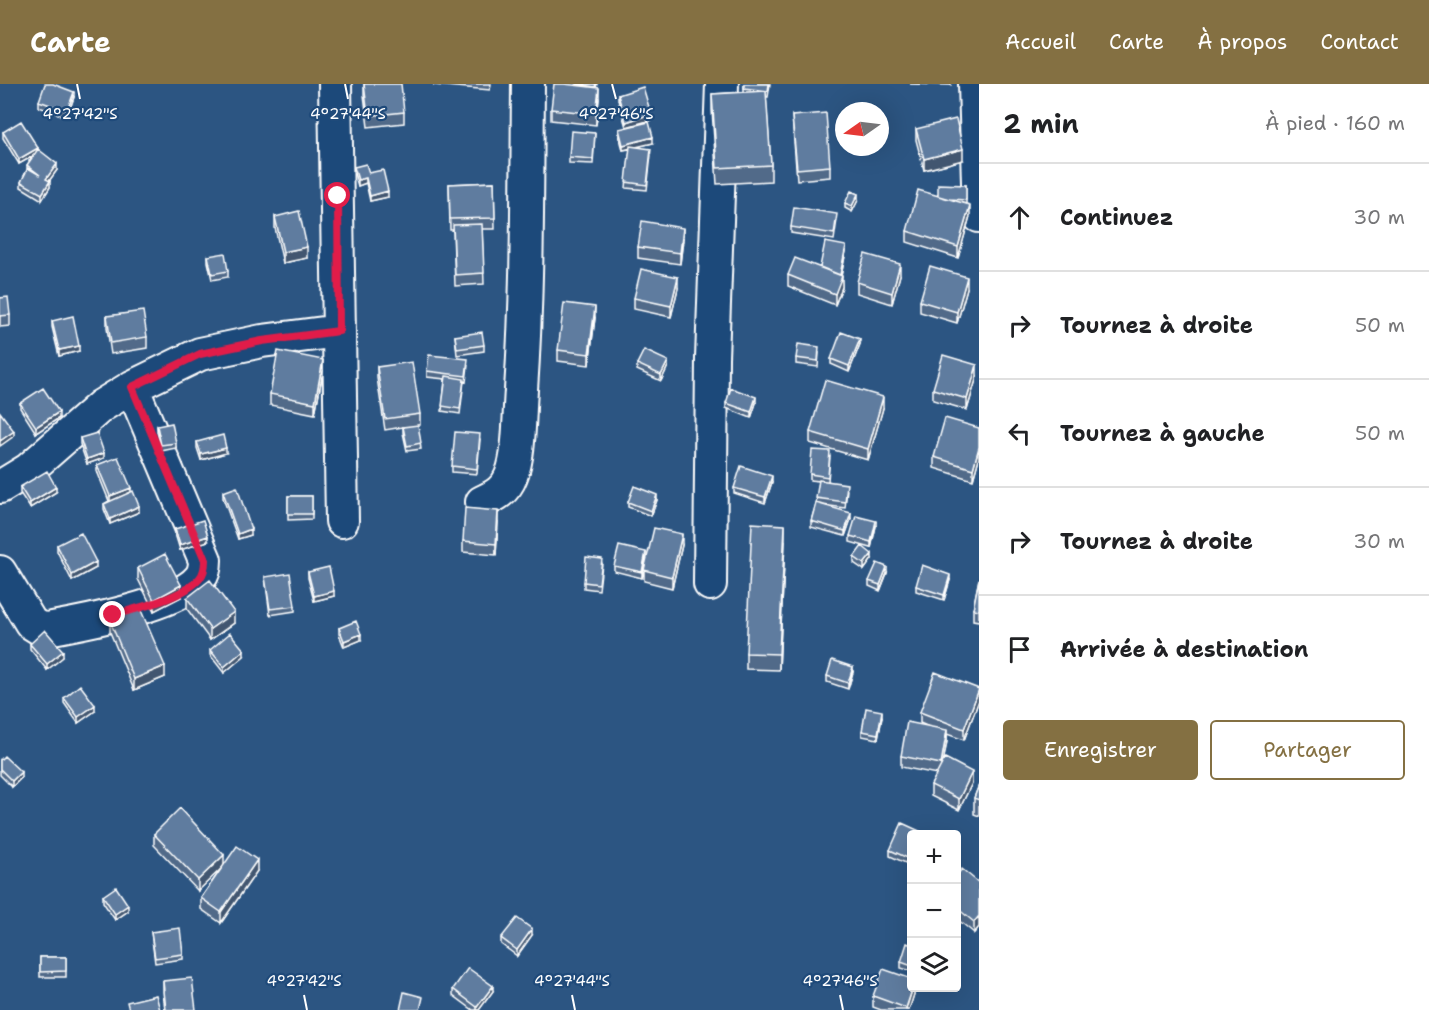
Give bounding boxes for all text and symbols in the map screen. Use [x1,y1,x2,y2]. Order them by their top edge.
text: Carte [30,23,111,61]
text: Accueil [1005,28,1076,56]
text: Carte [1109,28,1164,56]
text: À propos [1197,28,1287,56]
text: Contact [1320,28,1399,56]
north arrow [835,102,889,156]
text: 4°27'42"S [42,104,118,124]
text: 4°27'44"S [310,104,386,124]
text: 4°27'46"S [578,104,654,124]
text: 2 min [1003,106,1079,141]
text: À pied · 160 m [1265,110,1405,136]
route start [324,182,350,208]
icon: ahead [1003,201,1036,234]
text: Continuez [1060,203,1173,232]
text: 30 m [1353,204,1405,230]
icon: right [1003,309,1036,342]
text: Tournez à droite [1060,311,1253,340]
text: 50 m [1355,312,1405,338]
icon: left [1003,417,1036,450]
text: Tournez à gauche [1060,419,1265,448]
text: 50 m [1355,420,1405,446]
icon: right [1003,525,1036,558]
text: Tournez à droite [1060,527,1253,556]
text: 30 m [1353,528,1405,554]
route end [99,601,125,627]
icon: arrive [1003,633,1036,666]
text: Arrivée à destination [1060,635,1308,664]
button: Enregistrer [1003,720,1198,780]
button: Partager [1210,720,1405,780]
map controls [907,830,961,992]
button: + [907,830,961,884]
button: − [907,884,961,938]
button: layers [907,938,961,992]
text: 4°27'42"S [266,971,342,991]
text: 4°27'44"S [534,971,610,991]
text: 4°27'46"S [802,971,878,991]

